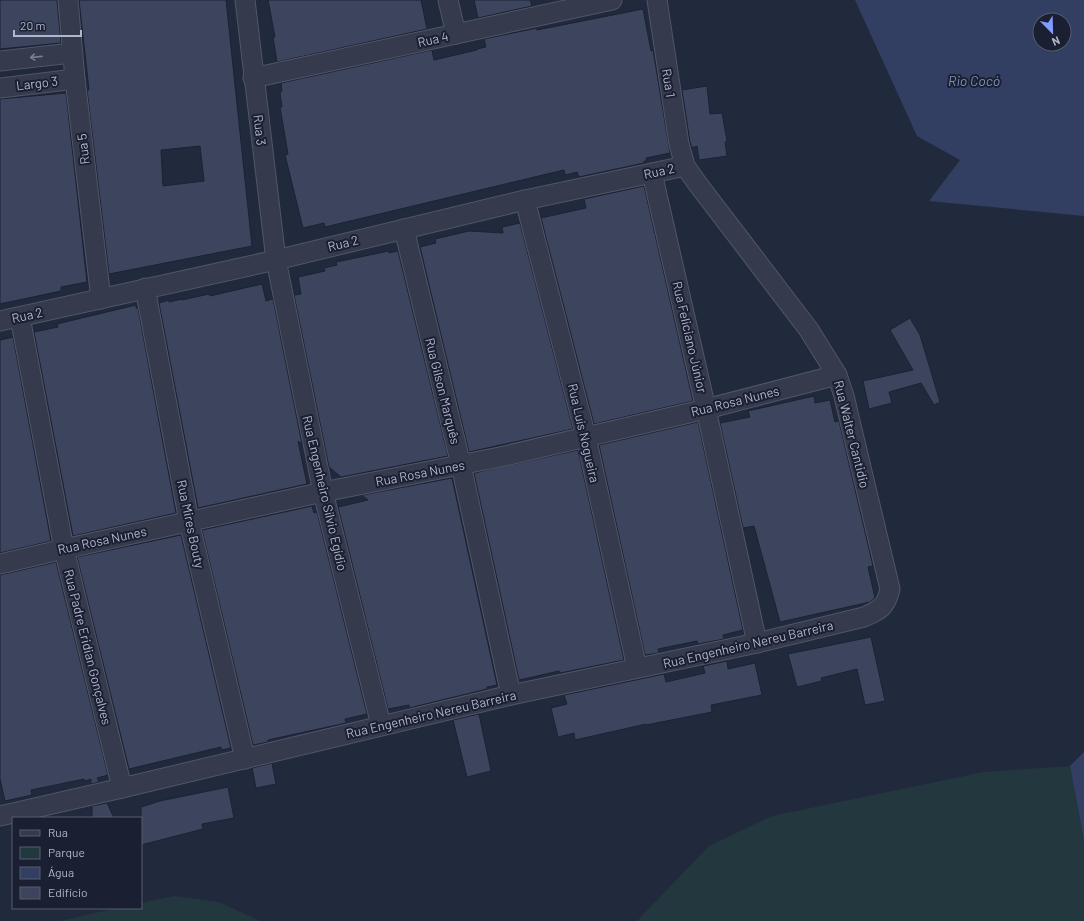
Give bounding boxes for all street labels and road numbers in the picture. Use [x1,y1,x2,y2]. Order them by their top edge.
street label: Rua 4 [416,28,450,50]
street label: Rua 1 [659,68,679,98]
street label: Largo 3 [15,73,59,93]
street label: Rua 3 [250,114,270,146]
street label: Rua 5 [73,132,93,165]
street label: Rua 2 [642,160,676,182]
street label: Rua 2 [326,231,360,255]
street label: Rua Feliciano Júnior [669,280,711,395]
street label: Rua 2 [10,304,44,326]
street label: Rua Gilson Marquês [422,336,464,446]
street label: Rua Walter Cantidio [831,379,873,489]
street label: Rua Luís Nogueira [565,382,603,484]
street label: Rua Rosa Nunes [689,382,781,420]
street label: Rua Engenheiro Sílvio Egídio [299,414,351,572]
street label: Rua Rosa Nunes [374,457,466,489]
street label: Rua Mires Bouty [174,478,208,570]
street label: Rua Rosa Nunes [56,523,148,557]
street label: Rua Padre Eridian Gonçalves [61,568,115,726]
street label: Rua Engenheiro Nereu Barreira [661,617,835,671]
street label: Rua Engenheiro Nereu Barreira [344,687,518,741]

